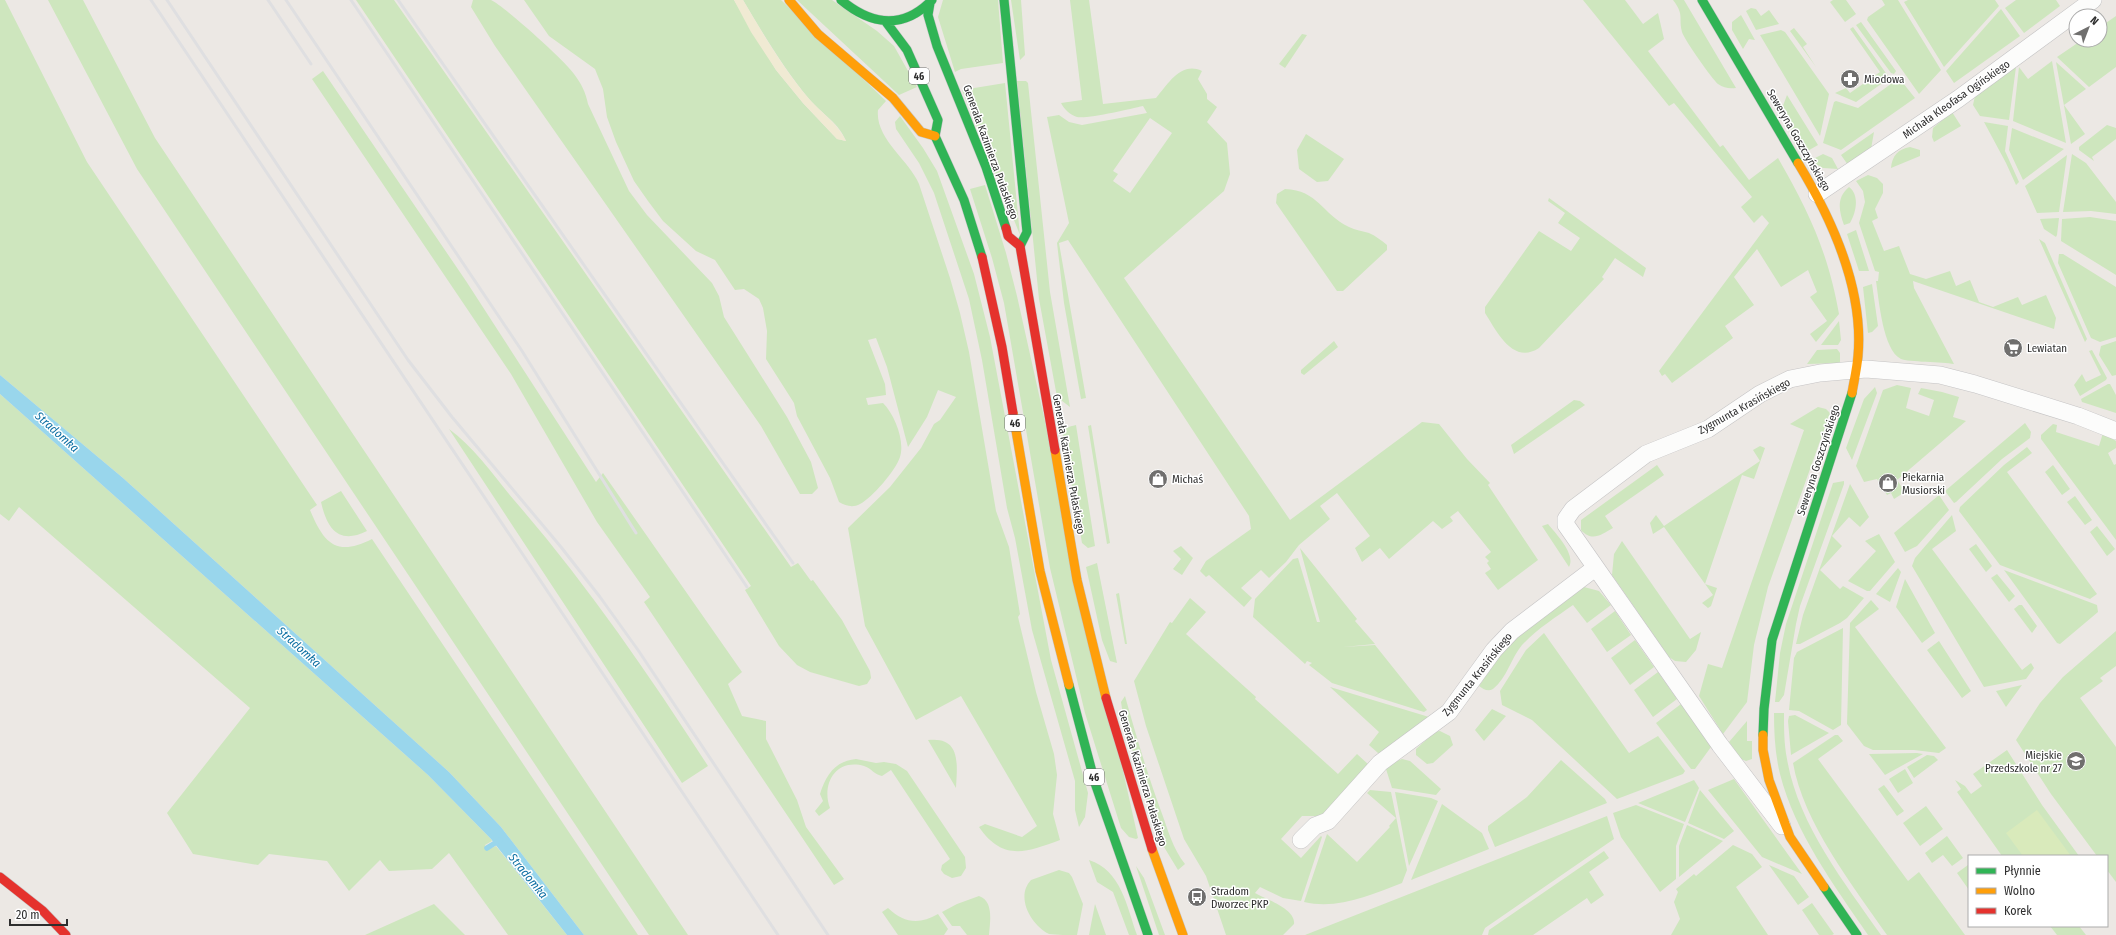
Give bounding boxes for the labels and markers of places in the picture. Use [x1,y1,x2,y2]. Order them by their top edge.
pharmacy icon: Miodowa [1839,68,1861,90]
place label: Miodowa [1864,73,1905,86]
supermarket icon: Lewiatan [2002,337,2024,359]
place label: Lewiatan [2027,342,2067,355]
shop icon: Michaś [1147,468,1169,490]
place label: Piekarnia Musiorski [1902,471,1945,497]
shop icon: Piekarnia Musiorski [1877,472,1899,494]
place label: Michaś [1172,473,1203,486]
place label: Miejskie Przedszkole nr 27 [1985,749,2063,775]
school or university icon: Miejskie Przedszkole nr 27 [2065,750,2087,772]
place label: Stradom Dworzec PKP [1211,885,1269,911]
bus stop icon: Stradom Dworzec PKP [1186,886,1208,908]

